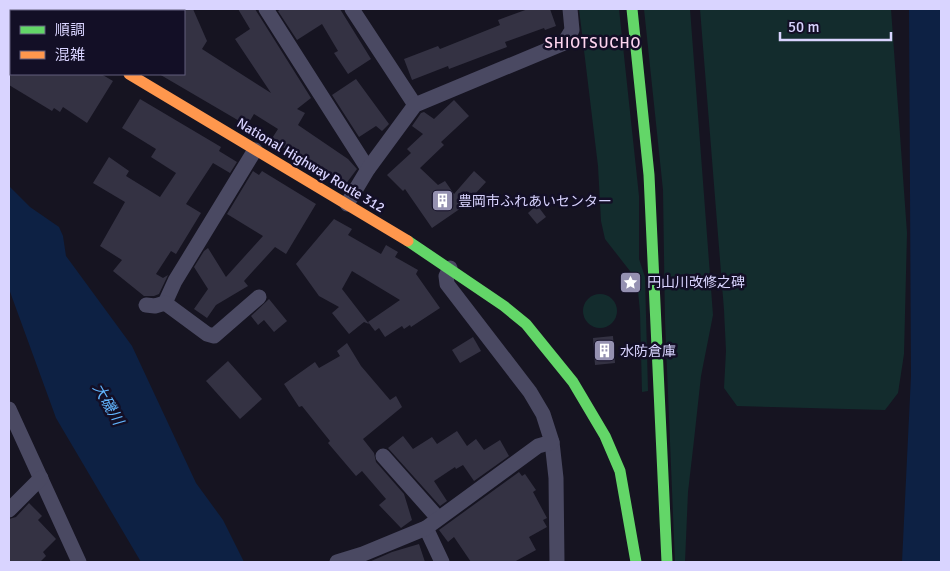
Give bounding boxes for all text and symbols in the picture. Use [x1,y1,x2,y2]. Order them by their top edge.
legend [10,10,185,75]
scale bar [780,10,891,42]
text: 50 m [788,18,819,36]
text: 順調 [55,21,85,39]
district label: SHIOTSUCHO [545,34,641,52]
text: 混雑 [55,46,85,64]
street label: National Highway Route 312 [234,114,388,216]
building icon: 豊岡市ふれあいセンター [430,189,454,213]
place label: 豊岡市ふれあいセンター [458,193,612,210]
place icon: 円山川改修之碑 [619,270,643,294]
place label: 円山川改修之碑 [647,274,745,291]
building icon: 水防倉庫 [592,339,616,363]
place label: 水防倉庫 [620,343,676,360]
water label: 大磯川 [89,380,128,430]

